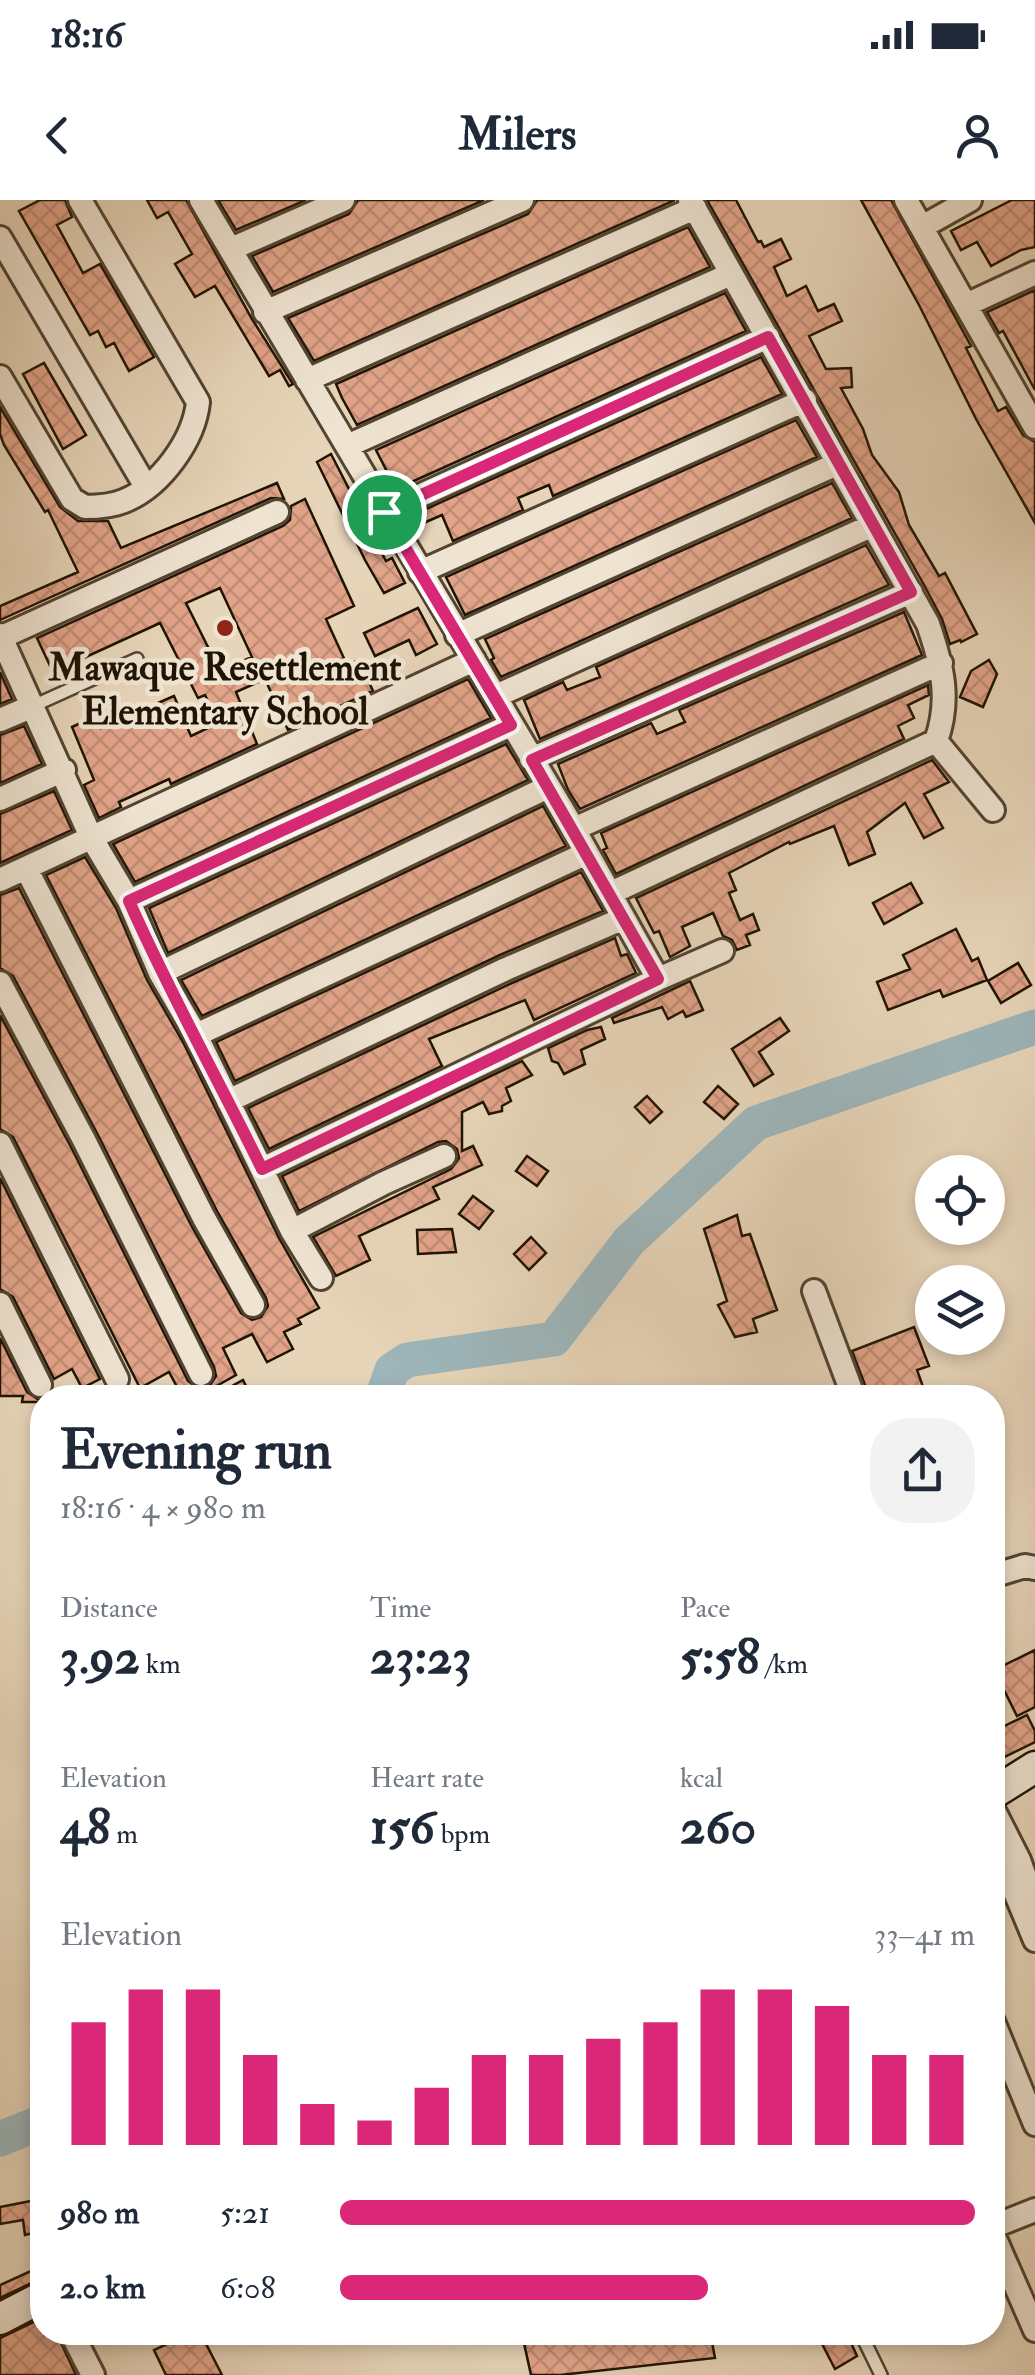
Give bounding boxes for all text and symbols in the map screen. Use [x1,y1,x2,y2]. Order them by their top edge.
text: 18:16 [50,11,123,59]
text: Milers [459,107,576,163]
icon: back [30,108,85,163]
icon: person [950,108,1005,163]
pin [342,470,427,555]
icon: arrive [357,485,412,540]
marker: Mawaque Resettlement Elementary School [214,617,236,639]
place label: Mawaque Resettlement Elementary School [48,644,402,736]
map controls [915,1155,1005,1355]
button: locate [915,1155,1005,1245]
button: layers [915,1265,1005,1355]
text: Evening run [60,1416,332,1485]
button: share [870,1418,975,1523]
text: 18:16 · 4 × 980 m [60,1488,266,1528]
text: Distance [60,1591,158,1626]
text: Time [370,1591,431,1626]
text: Pace [680,1591,730,1626]
text: 3.92 [60,1626,140,1689]
text: 23:23 [370,1626,471,1689]
text: 5:58 [680,1626,760,1689]
text: km [140,1647,181,1682]
text: /km [760,1647,808,1682]
text: Elevation [60,1761,167,1796]
text: Heart rate [370,1761,484,1796]
text: kcal [680,1761,723,1796]
text: 48 [60,1796,110,1859]
text: 156 [370,1796,435,1859]
text: 260 [680,1796,756,1859]
text: m [110,1817,138,1852]
text: bpm [435,1817,490,1852]
text: Elevation [60,1915,182,1955]
text: 33–41 m [874,1915,975,1955]
text: 980 m [60,2193,139,2233]
text: 5:21 [220,2193,270,2233]
text: 2.0 km [60,2268,146,2308]
text: 6:08 [220,2268,275,2308]

